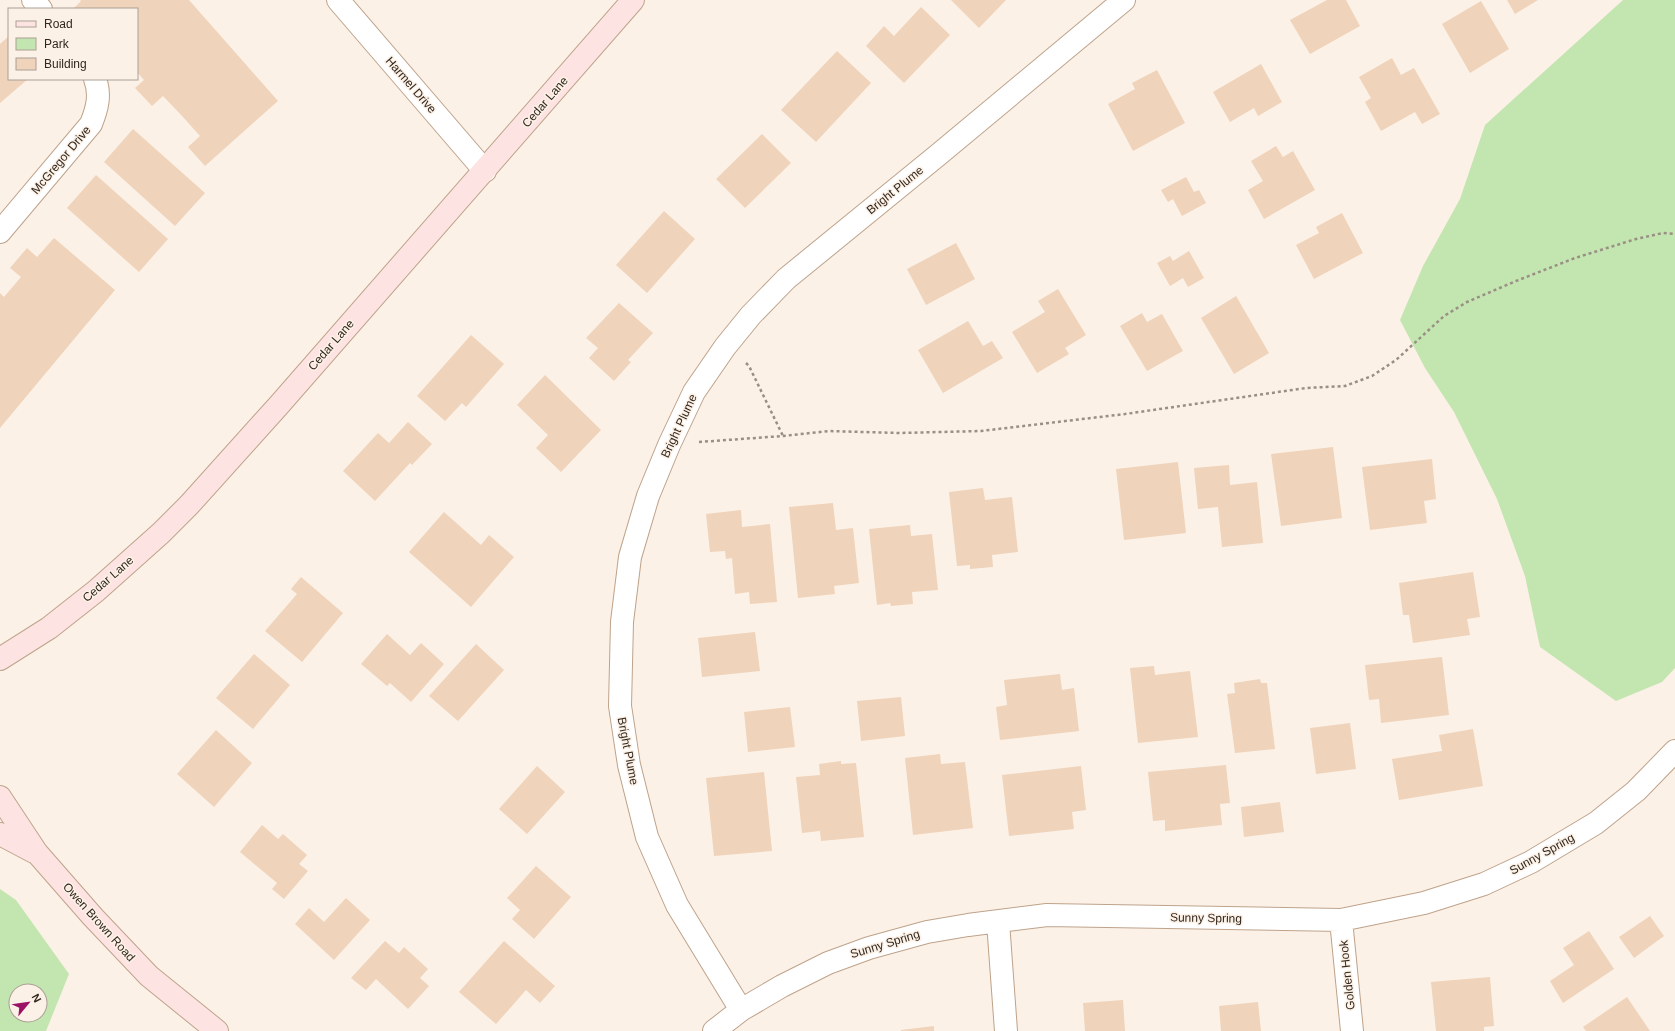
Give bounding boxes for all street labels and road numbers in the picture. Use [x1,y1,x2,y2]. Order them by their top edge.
street label: Harmel Drive [383,54,439,116]
street label: Cedar Lane [519,73,571,130]
street label: McGregor Drive [28,123,94,197]
street label: Bright Plume [864,163,926,217]
street label: Cedar Lane [305,316,357,373]
street label: Bright Plume [658,392,700,460]
street label: Cedar Lane [80,553,137,605]
street label: Bright Plume [615,716,641,786]
street label: Sunny Spring [1507,830,1577,878]
street label: Owen Brown Road [60,880,138,964]
street label: Sunny Spring [1170,910,1242,926]
street label: Sunny Spring [849,927,921,961]
street label: Golden Hook [1336,938,1358,1011]

